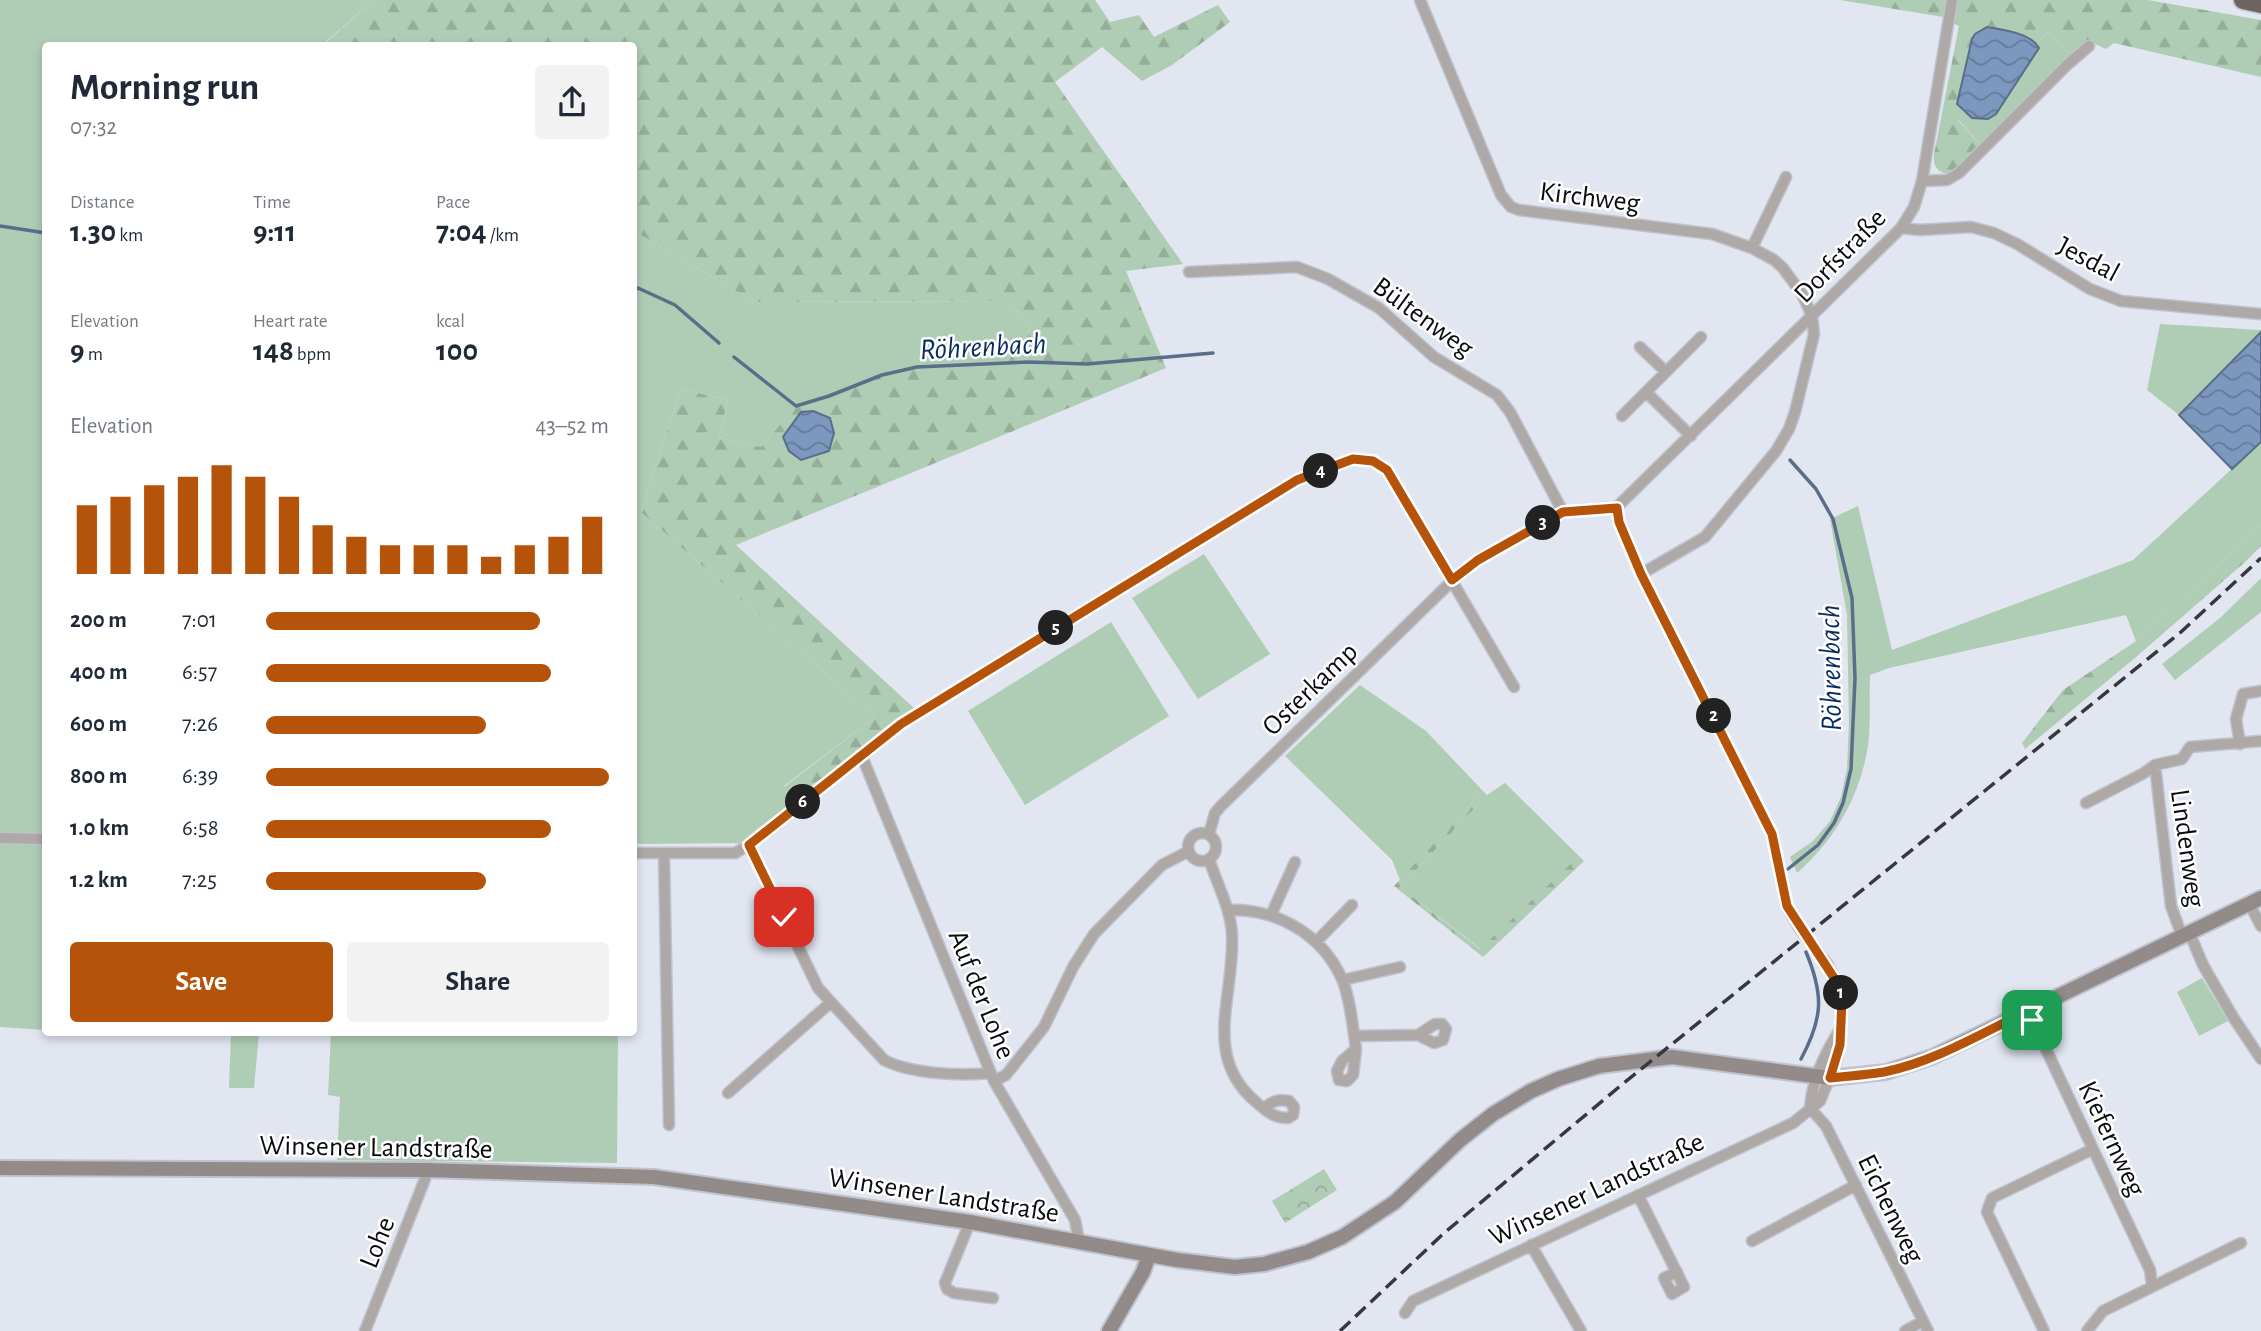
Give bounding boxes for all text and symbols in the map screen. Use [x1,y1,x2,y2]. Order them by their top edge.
button: share [535,65,609,139]
text: Morning run [70,69,259,107]
text: 07:32 [70,116,117,139]
street label: Kirchweg [1538,178,1642,218]
text: Distance [70,193,134,212]
text: Time [253,193,291,212]
text: Pace [436,193,470,212]
street label: Dorfstraße [1789,204,1892,309]
text: 1.30 [70,217,116,247]
text: 9:11 [253,217,296,247]
text: 7:04 [436,217,487,247]
text: km [116,226,143,245]
text: /km [487,226,519,245]
street label: Jesdal [2052,232,2124,288]
street label: Bültenweg [1368,272,1478,363]
text: Elevation [70,312,139,331]
text: Heart rate [253,312,328,331]
text: kcal [436,312,465,331]
water label: Röhrenbach [919,329,1047,365]
text: 9 [70,336,85,366]
text: 148 [253,336,294,366]
text: 100 [436,336,478,366]
text: m [85,345,103,364]
text: bpm [294,345,331,364]
text: Elevation [70,415,153,438]
text: 43–52 m [535,415,609,438]
pin: 4 [1304,454,1338,489]
text: 4 [1316,461,1325,480]
pin: 3 [1526,505,1560,540]
text: 3 [1538,513,1547,532]
water label: Röhrenbach [1815,604,1847,732]
text: 200 m [70,609,127,632]
text: 7:01 [182,609,217,632]
pin: 5 [1038,610,1074,646]
text: 5 [1051,618,1060,637]
street label: Osterkamp [1257,638,1363,741]
text: 400 m [70,661,128,684]
text: 6:57 [182,661,217,684]
pin: 2 [1696,698,1732,734]
text: 2 [1709,706,1718,725]
text: 600 m [70,713,127,736]
text: 7:26 [182,713,218,736]
text: 800 m [70,765,127,788]
text: 6:39 [182,765,218,788]
pin: 6 [786,784,820,820]
street label: Lindenweg [2165,787,2209,909]
text: 6 [798,792,807,811]
text: 1.0 km [70,817,129,840]
text: 6:58 [182,817,219,840]
text: 1.2 km [70,869,128,892]
text: 7:25 [182,869,217,892]
pin [754,887,814,947]
icon: check [765,898,803,936]
street label: Auf der Lohe [943,926,1020,1063]
button: Save [70,942,333,1022]
button: Share [347,942,609,1022]
pin: 1 [1824,976,1858,1010]
text: 1 [1837,983,1844,1002]
pin [2002,990,2062,1050]
icon: arrive [2013,1001,2051,1039]
street label: Kiefernweg [2072,1077,2150,1201]
street label: Winsener Landstraße [1485,1128,1708,1252]
street label: Winsener Landstraße [259,1132,493,1164]
street label: Eichenweg [1852,1150,1929,1268]
street label: Winsener Landstraße [826,1164,1061,1228]
street label: Lohe [355,1213,401,1272]

